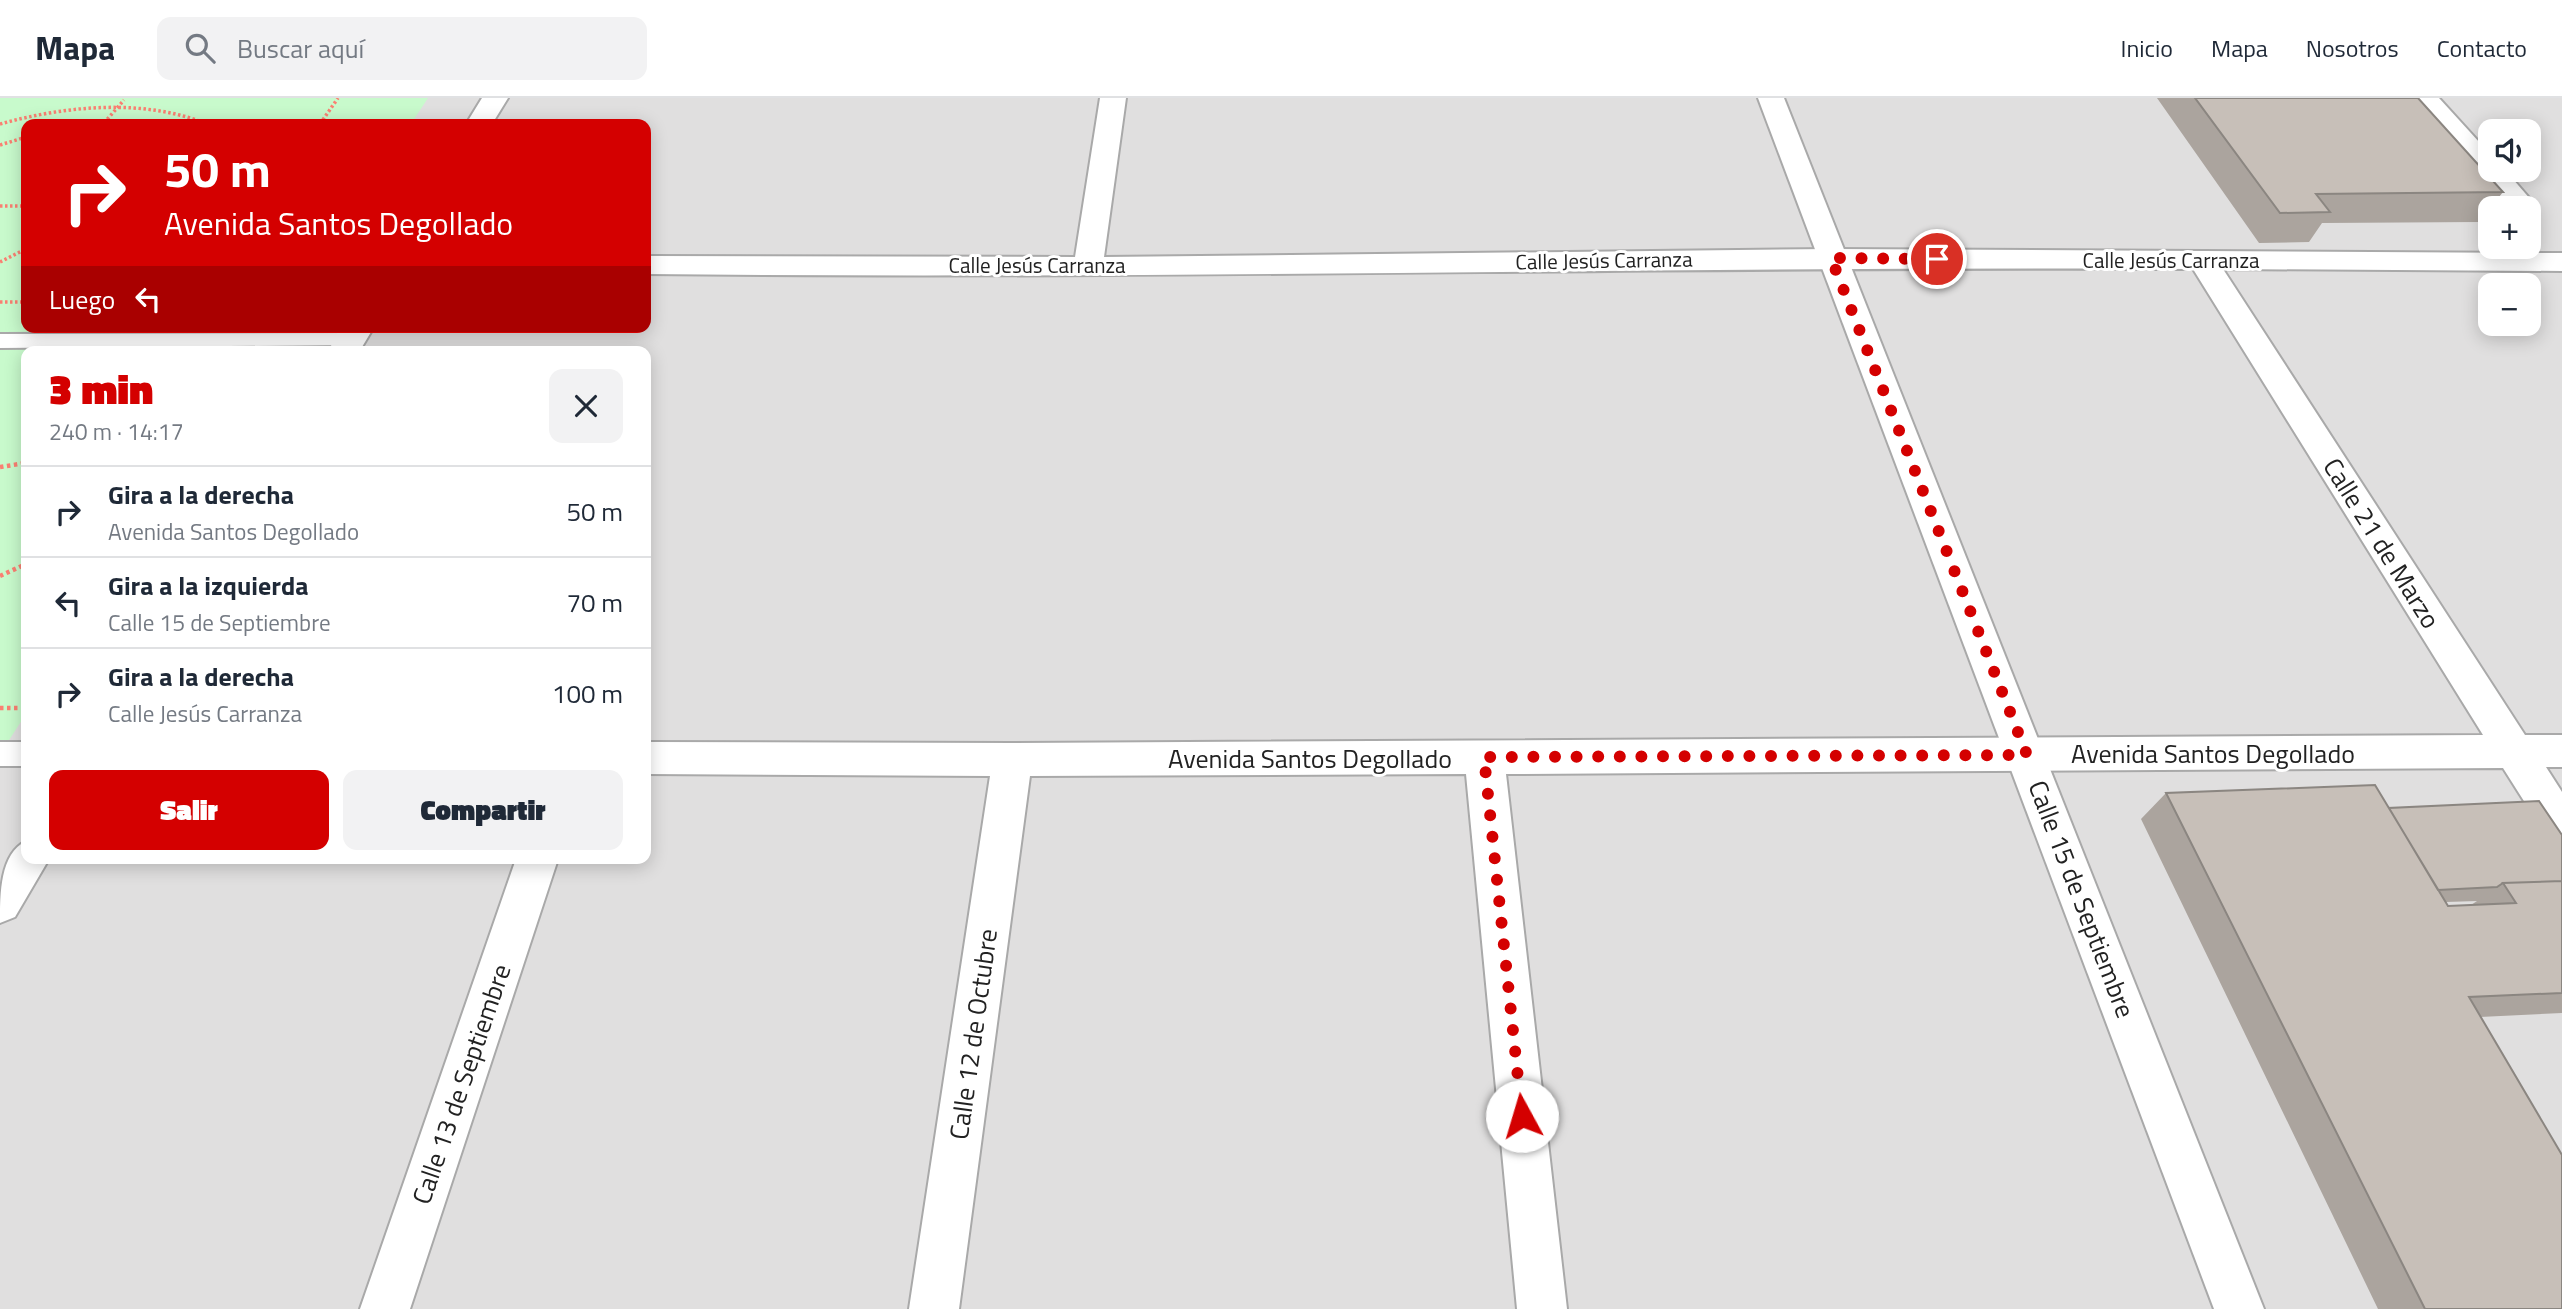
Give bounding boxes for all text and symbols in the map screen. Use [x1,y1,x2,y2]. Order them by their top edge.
search box [157,17,647,80]
text: Mapa [35,23,115,73]
icon: search [181,29,219,67]
text: Buscar aquí [237,29,364,68]
text: Inicio [2121,30,2173,66]
text: Mapa [2211,30,2268,66]
text: Nosotros [2306,30,2399,66]
text: Contacto [2437,30,2527,66]
map controls [2478,119,2541,336]
button: sound [2478,119,2541,182]
text: 50 m [164,131,271,206]
icon: right [49,147,140,238]
button: + [2478,196,2541,259]
text: Avenida Santos Degollado [164,199,513,247]
pin [1907,229,1967,289]
icon: arrive [1918,240,1956,278]
street label: Calle Jesús Carranza [1515,242,1693,278]
street label: Calle Jesús Carranza [2082,244,2260,276]
street label: Calle Jesús Carranza [948,249,1126,281]
button: − [2478,273,2541,336]
text: Luego [49,280,115,319]
icon: left [129,280,167,318]
text: 3 min [49,356,153,420]
button: close [549,369,623,443]
text: 240 m · 14:17 [49,414,184,449]
street label: Calle 21 de Marzo [2314,450,2450,636]
text: Gira a la derecha [108,475,294,514]
text: 50 m [566,492,623,531]
icon: right [49,493,87,531]
text: Avenida Santos Degollado [108,514,359,549]
text: Gira a la izquierda [108,566,309,605]
text: 70 m [566,583,623,622]
icon: left [49,584,87,622]
text: Calle 15 de Septiembre [108,605,331,640]
text: Gira a la derecha [108,657,294,696]
text: 100 m [552,674,623,713]
icon: right [49,675,87,713]
text: Calle Jesús Carranza [108,696,302,731]
street label: Avenida Santos Degollado [2071,734,2355,773]
street label: Avenida Santos Degollado [1168,739,1452,778]
button: Salir [49,770,329,850]
button: Compartir [343,770,623,850]
street label: Calle 15 de Septiembre [2019,775,2145,1023]
street label: Calle 12 de Octubre [939,926,1007,1142]
street label: Calle 13 de Septiembre [402,959,520,1209]
position arrow [1485,1079,1559,1153]

